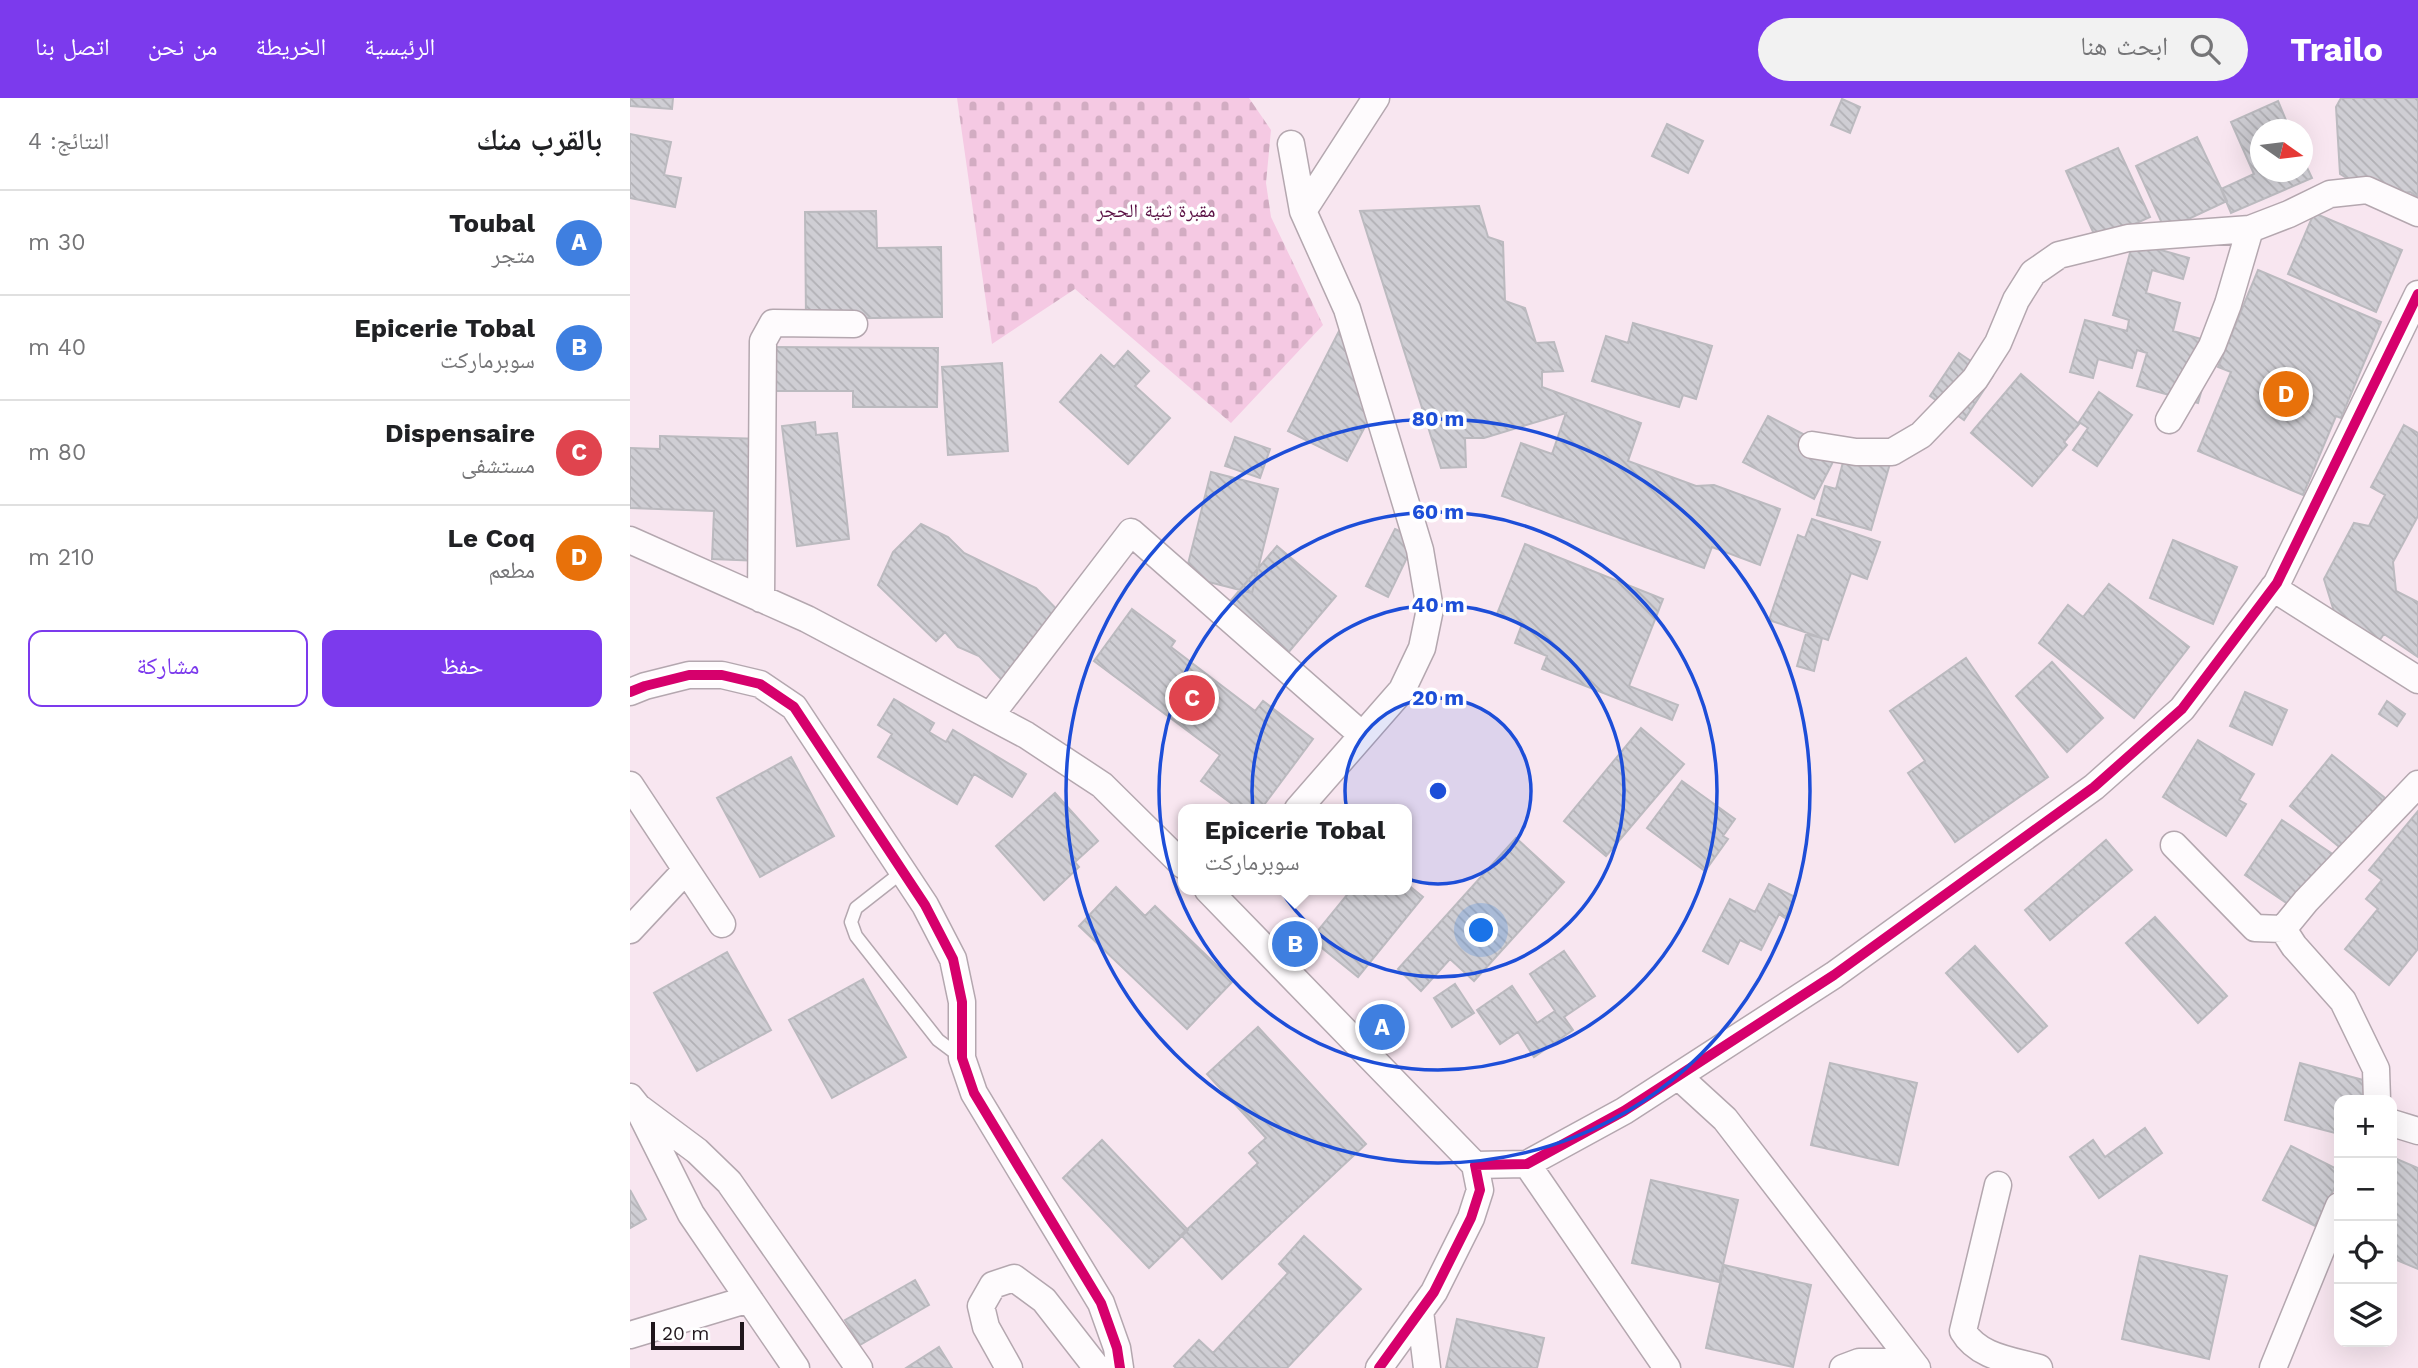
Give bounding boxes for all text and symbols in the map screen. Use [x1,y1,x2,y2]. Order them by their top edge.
search box [1758,18,2248,81]
icon: search [2186,30,2224,68]
text: Trailo [2290,30,2383,69]
text: ابحث هنا [2080,31,2168,61]
text: اتصل بنا [35,33,110,61]
text: من نحن [148,33,217,61]
text: الخريطة [255,33,326,61]
text: الرئيسية [364,33,435,61]
north arrow [2250,119,2313,182]
text: بالقرب منك [476,122,602,157]
text: النتائج: 4 [28,128,110,155]
park label: مقبرة ثنية الحجر [1096,199,1215,222]
text: Toubal [449,208,535,238]
text: 30 m [28,229,85,256]
text: A [571,229,587,256]
text: متجر [492,242,535,269]
text: Epicerie Tobal [354,313,535,343]
text: 40 m [28,334,86,361]
text: B [571,334,587,361]
text: سوبرماركت [440,347,535,374]
pin: D [2263,368,2309,420]
text: 80 m [1412,406,1464,431]
text: Dispensaire [385,418,535,448]
text: 80 m [28,439,86,466]
text: C [571,439,587,466]
text: مستشفى [461,452,535,479]
text: 60 m [1412,499,1464,524]
text: Le Coq [447,523,535,553]
text: 210 m [28,544,94,571]
text: D [571,544,587,571]
text: مطعم [488,557,535,584]
text: 40 m [1412,592,1464,617]
button: مشاركة [28,630,308,707]
button: حفظ [322,630,602,707]
pin: C [1169,672,1215,724]
text: 20 m [1412,685,1464,710]
centre of rings [1426,779,1450,803]
popup [1178,804,1412,895]
text: Epicerie Tobal [1205,815,1385,845]
text: سوبرماركت [1205,849,1300,876]
your location [1464,913,1498,947]
pin: B [1272,918,1318,970]
pin: A [1359,1001,1405,1053]
map controls [2334,1095,2397,1347]
button: + [2334,1095,2397,1158]
button: − [2334,1158,2397,1221]
button: locate [2334,1221,2397,1284]
button: layers [2334,1284,2397,1347]
scale bar [651,1319,744,1351]
text: 20 m [662,1322,709,1345]

